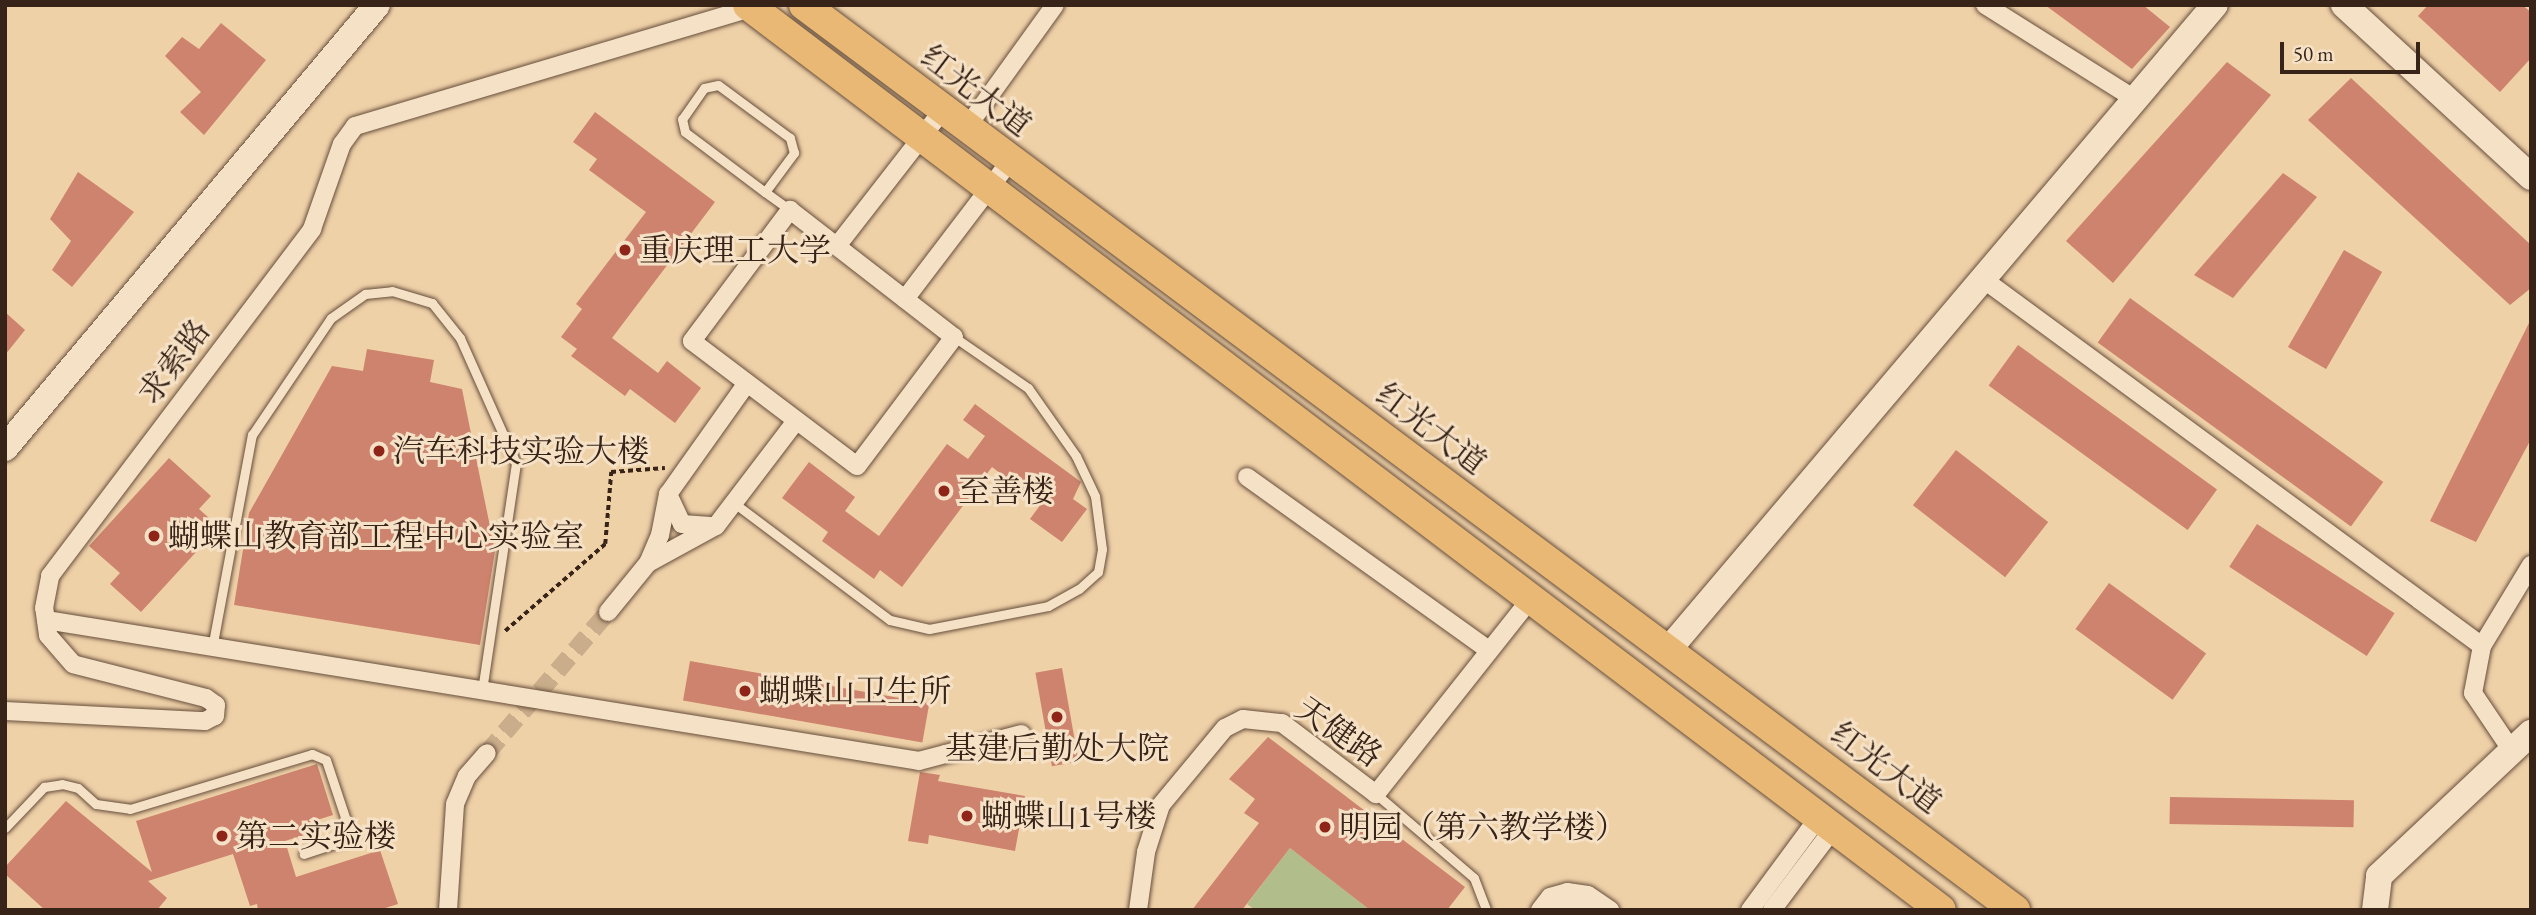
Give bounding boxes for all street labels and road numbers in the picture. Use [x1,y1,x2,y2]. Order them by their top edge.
street label: 红光大道 [913,37,1039,145]
street label: 求索路 [130,312,218,412]
street label: 红光大道 [1368,375,1494,483]
street label: 天健路 [1289,689,1389,775]
street label: 红光大道 [1823,714,1949,822]

